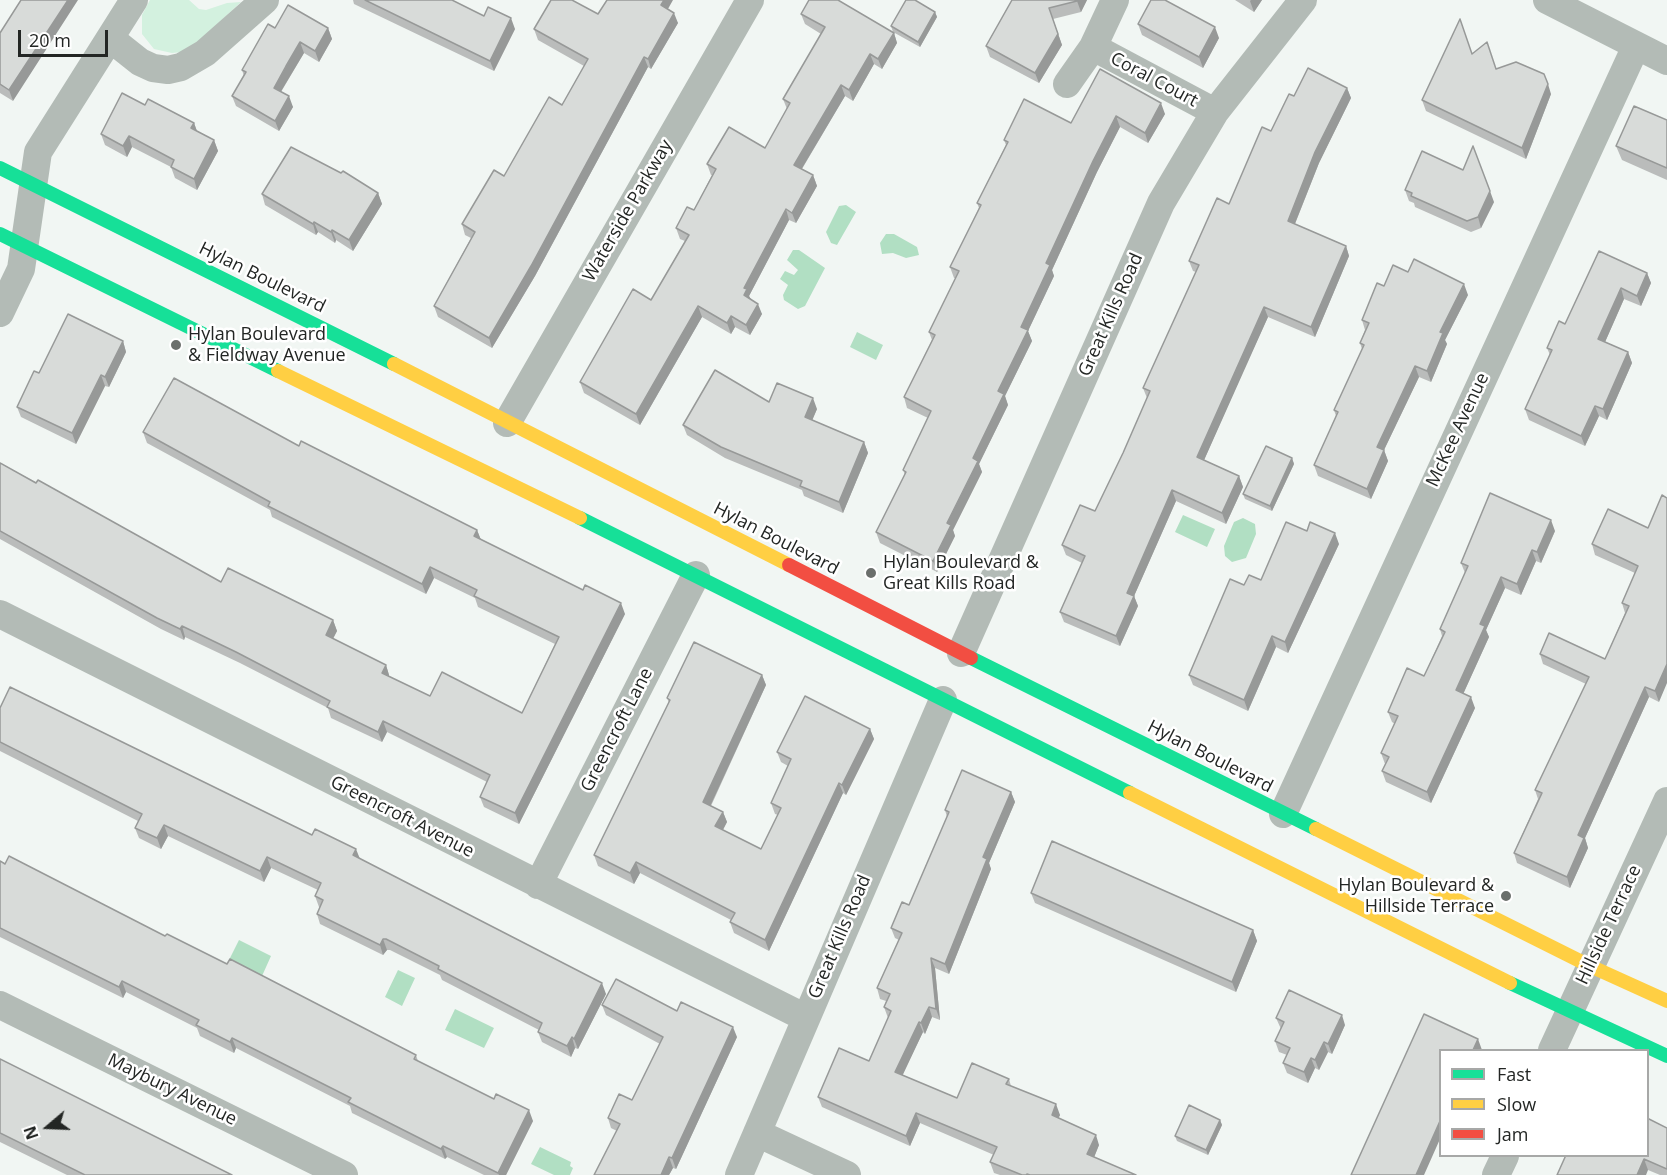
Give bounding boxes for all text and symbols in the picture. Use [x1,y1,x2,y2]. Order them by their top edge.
scale bar [21,18,111,56]
text: 20 m [29,28,71,52]
street label: Coral Court [1107,48,1201,112]
street label: Waterside Parkway [579,136,677,286]
street label: Hylan Boulevard [195,238,329,318]
street label: Great Kills Road [1074,250,1148,380]
place label: Hylan Boulevard & Fieldway Avenue [188,324,346,366]
marker: Hylan Boulevard & Fieldway Avenue [169,338,183,352]
street label: McKee Avenue [1422,370,1494,490]
street label: Hylan Boulevard [710,498,842,580]
place label: Hylan Boulevard & Great Kills Road [883,552,1039,594]
marker: Hylan Boulevard & Great Kills Road [864,566,878,580]
street label: Greencroft Lane [576,664,658,796]
street label: Hylan Boulevard [1144,716,1276,798]
street label: Greencroft Avenue [327,771,477,863]
street label: Hillside Terrace [1572,862,1646,988]
street label: Great Kills Road [804,872,876,1002]
place label: Hylan Boulevard & Hillside Terrace [1338,875,1494,918]
marker: Hylan Boulevard & Hillside Terrace [1499,889,1513,903]
street label: Maybury Avenue [104,1049,240,1131]
legend [1439,1049,1649,1157]
text: Fast [1497,1062,1531,1086]
text: Slow [1497,1092,1536,1116]
north arrow [18,1097,78,1157]
text: Jam [1497,1122,1529,1146]
text: N [18,1123,44,1143]

